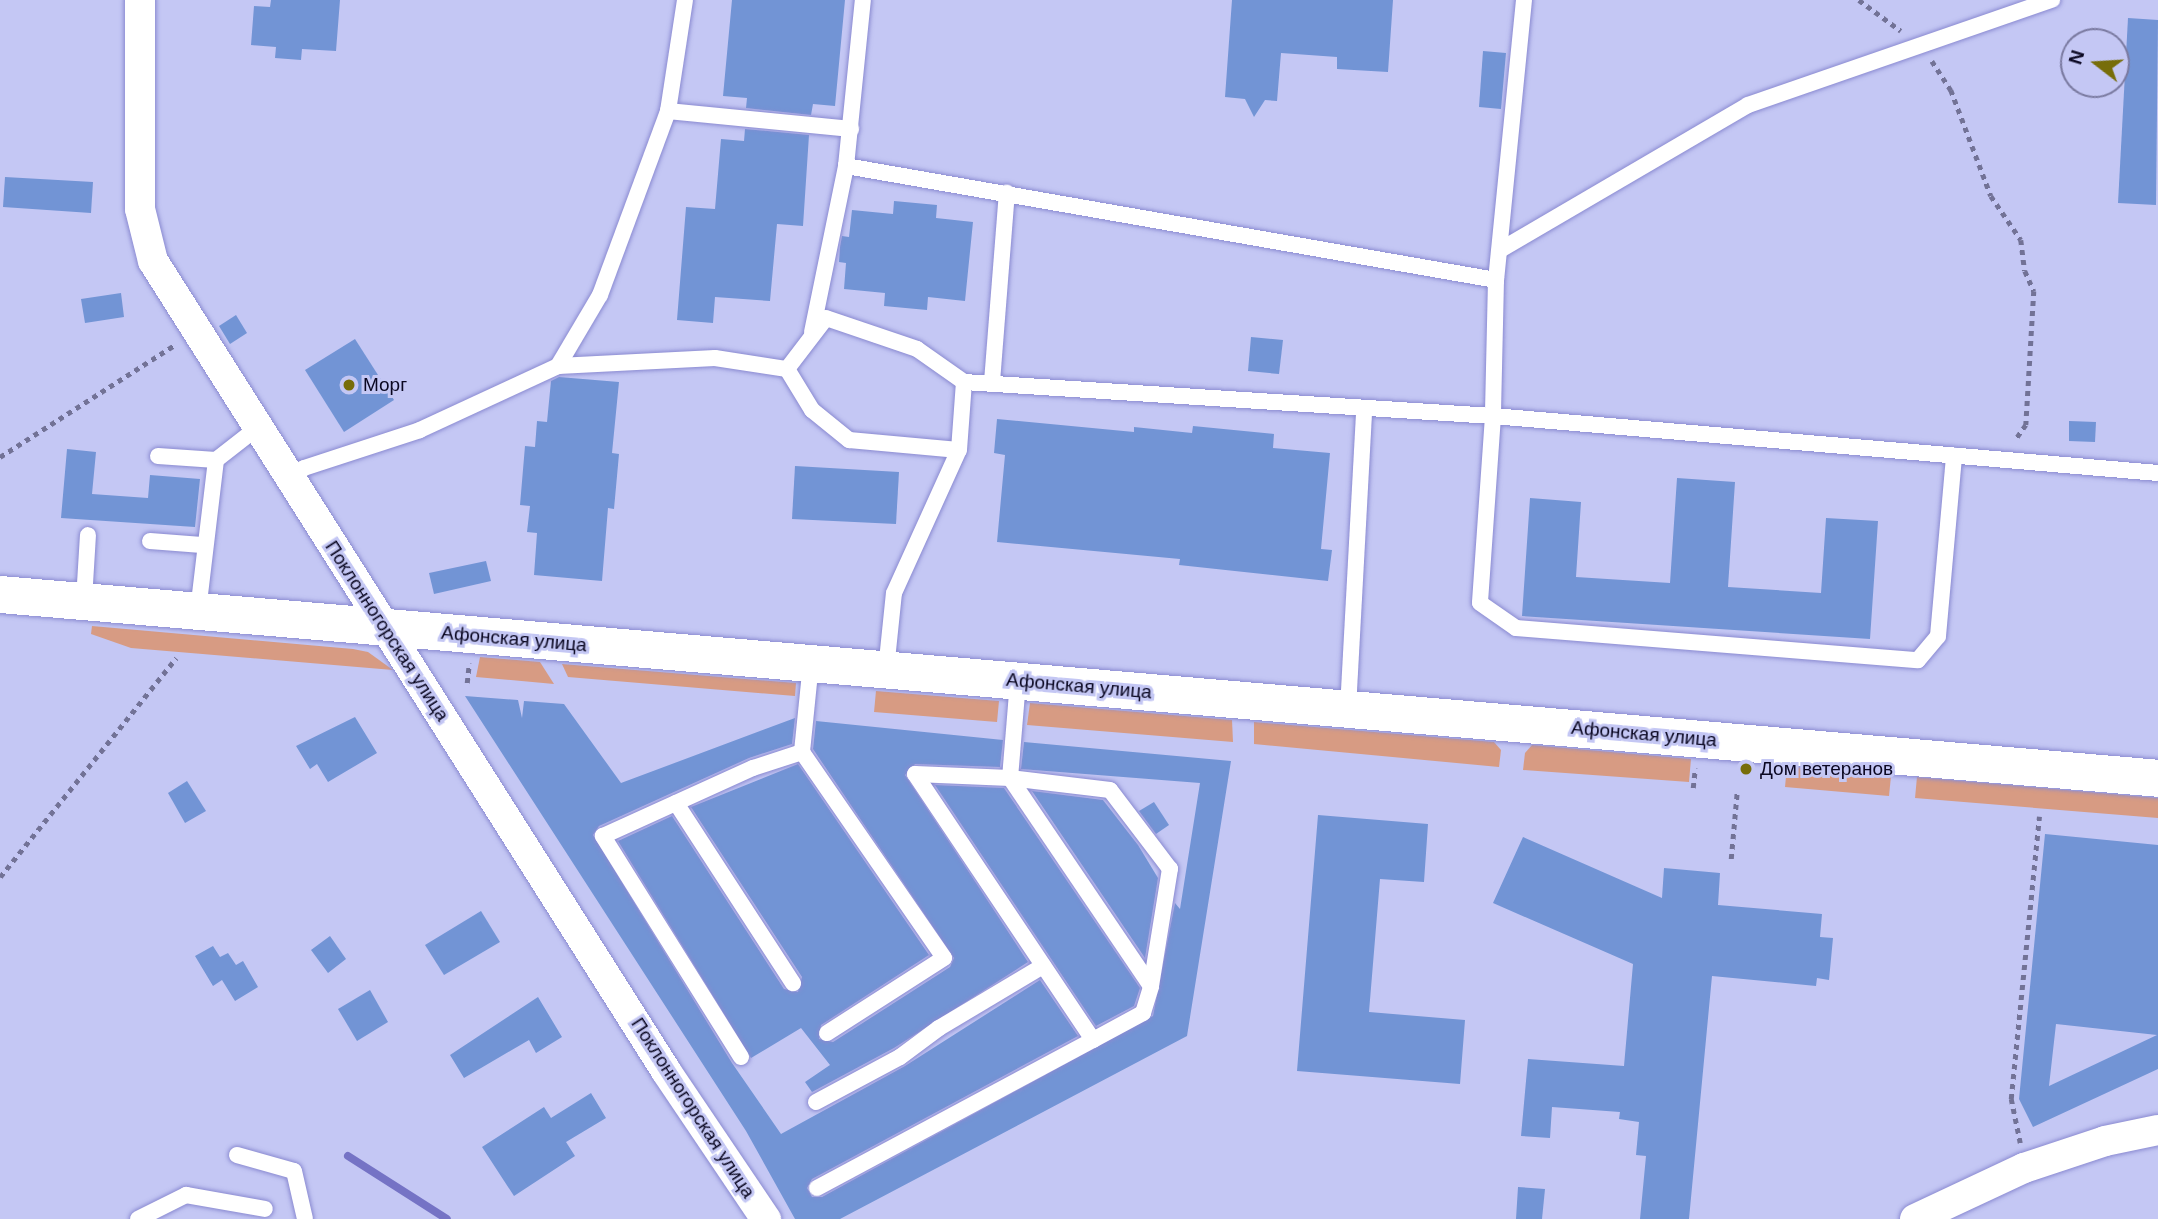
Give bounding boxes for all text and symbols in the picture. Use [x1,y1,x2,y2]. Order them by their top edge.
north arrow [2060,28,2130,98]
text: N [2064,48,2088,67]
place label: Морг [363,374,407,396]
marker: Морг [341,377,357,393]
street label: Поклонногорская улица [320,537,454,725]
street label: Афонская улица [440,621,588,657]
street label: Афонская улица [1005,668,1153,704]
street label: Афонская улица [1570,716,1718,752]
place label: Дом ветеранов [1760,758,1893,780]
marker: Дом ветеранов [1738,761,1754,777]
street label: Поклонногорская улица [626,1014,760,1202]

